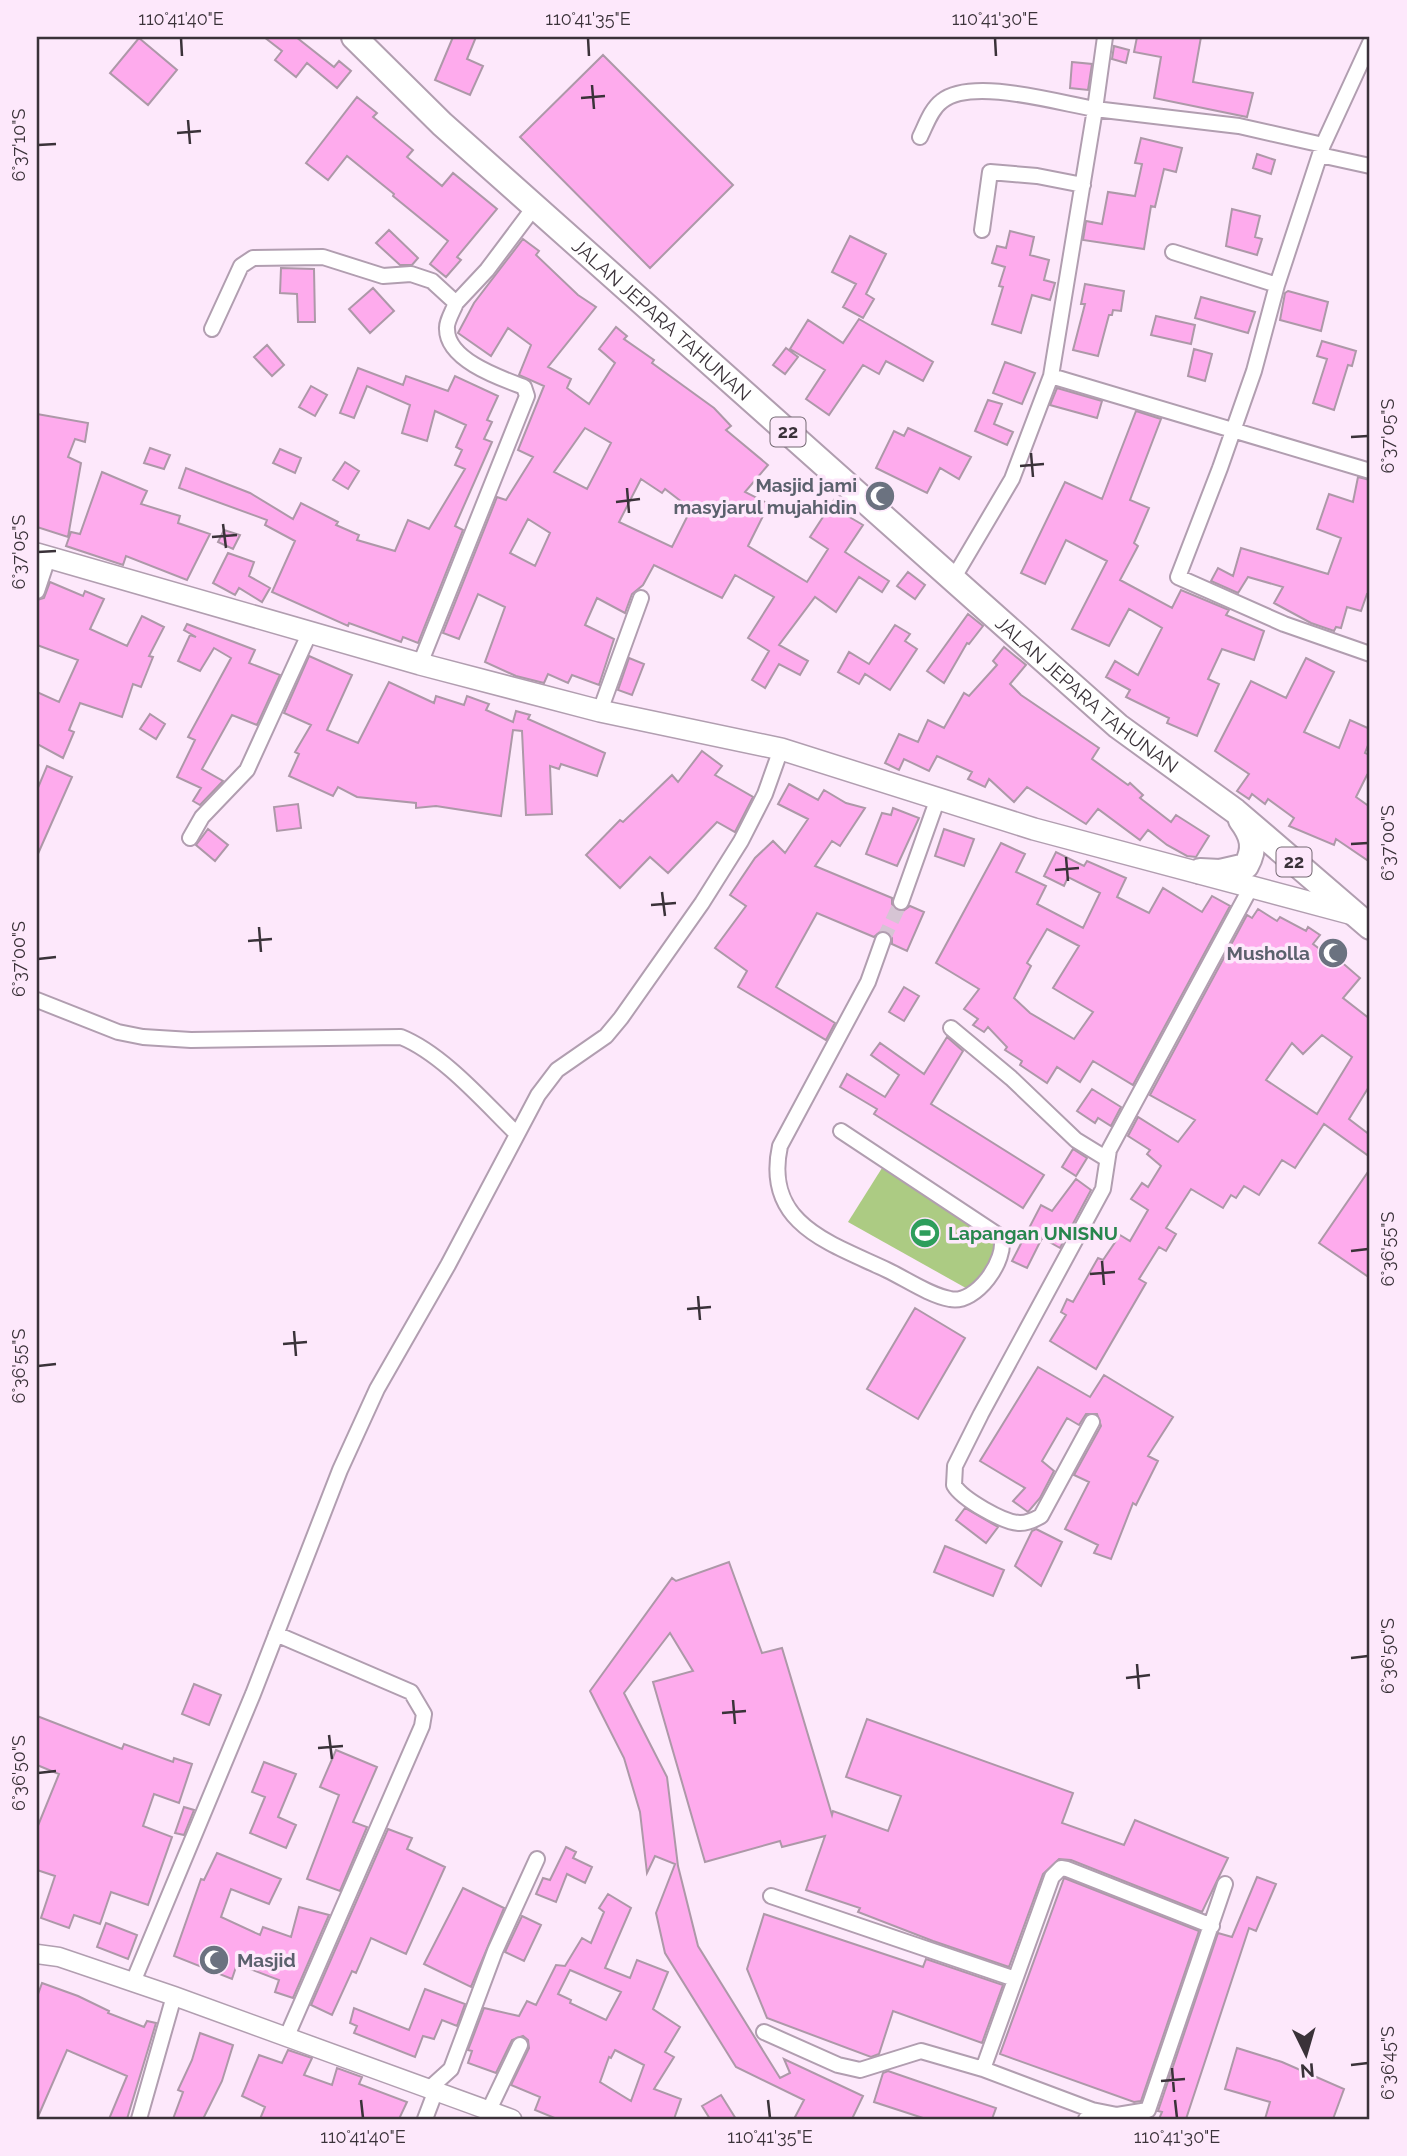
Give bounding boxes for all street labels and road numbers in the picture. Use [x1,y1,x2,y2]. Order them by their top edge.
street label: JALAN JEPARA TAHUNAN [568,234,756,405]
road number: 22 [770,418,806,446]
street label: JALAN JEPARA TAHUNAN [991,611,1183,777]
road number: 22 [1276,848,1312,876]

